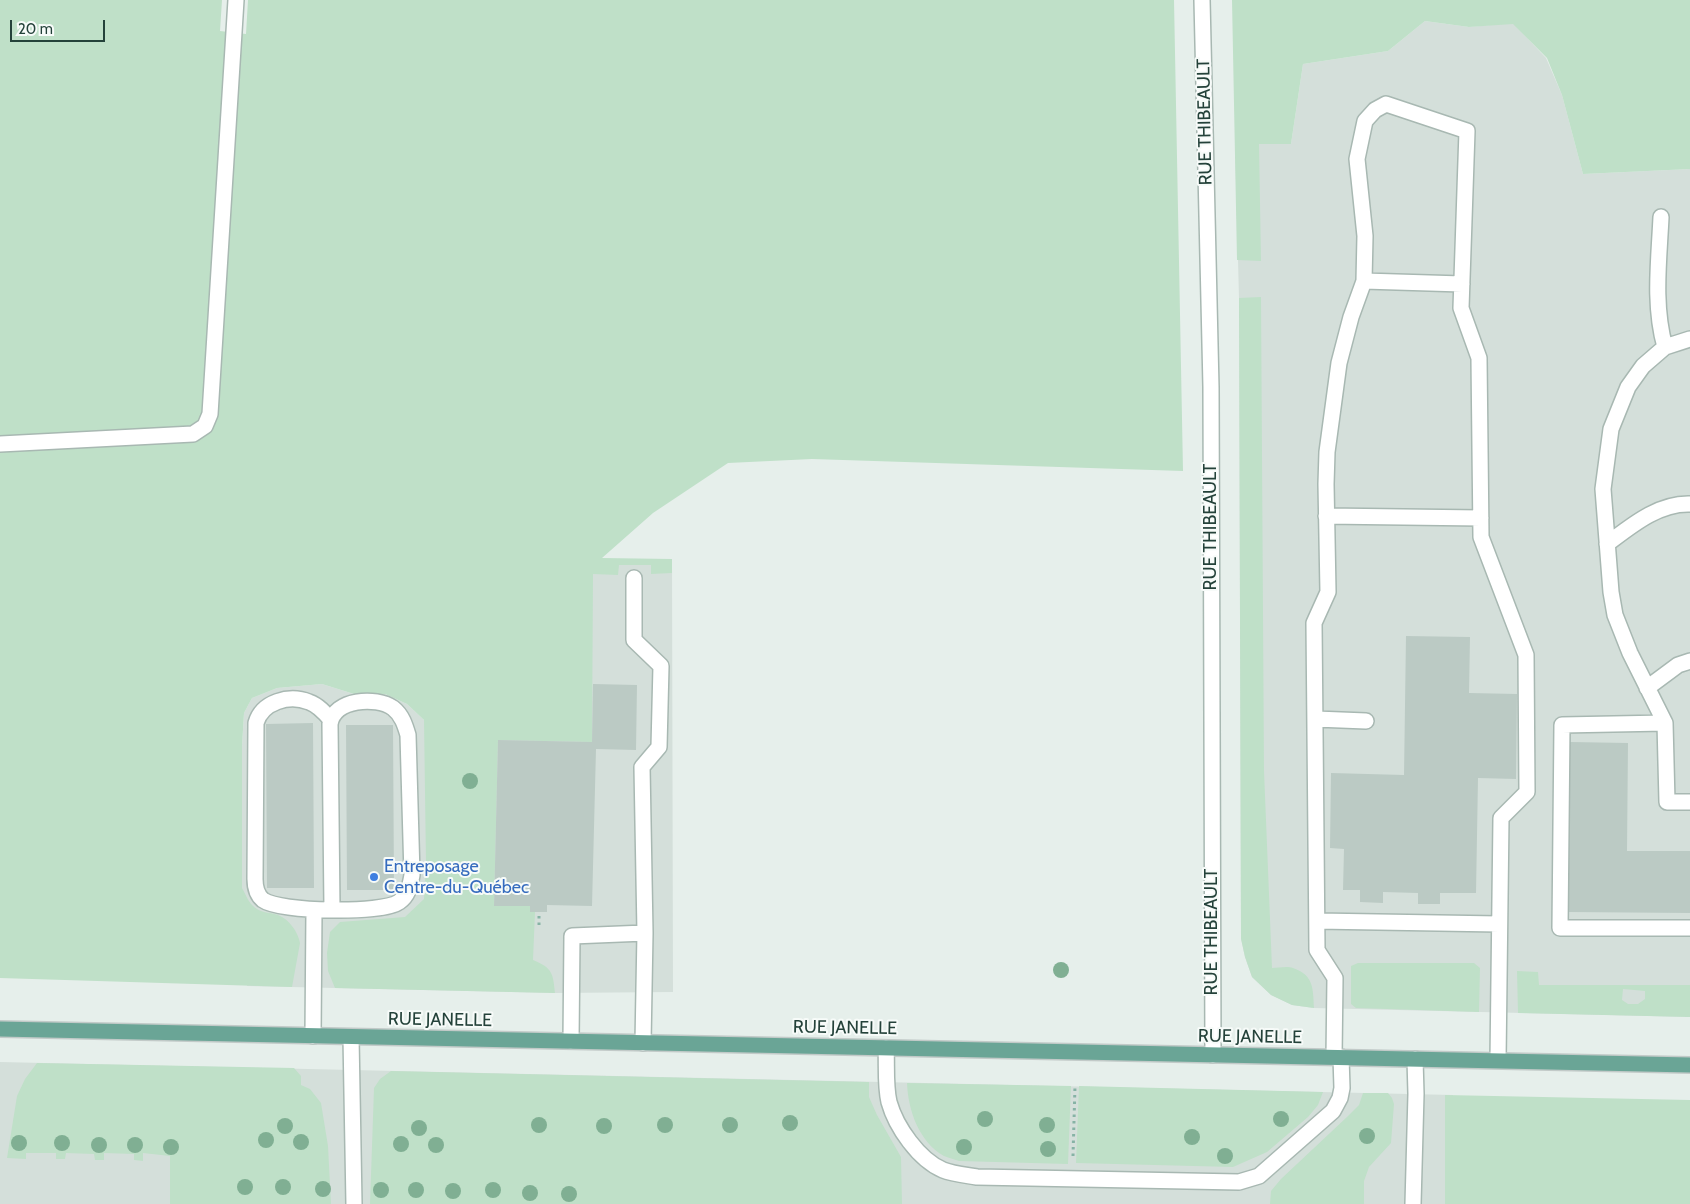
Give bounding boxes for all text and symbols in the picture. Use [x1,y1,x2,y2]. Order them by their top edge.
scale bar [12,10,108,42]
text: 20 m [18,20,53,38]
street label: RUE THIBEAULT [1193,58,1217,186]
street label: RUE THIBEAULT [1200,464,1222,590]
place label: Entreposage Centre-du-Québec [384,856,529,899]
street label: RUE THIBEAULT [1201,869,1223,995]
marker: Entreposage Centre-du-Québec [368,871,380,883]
street label: RUE JANELLE [388,1008,492,1032]
street label: RUE JANELLE [793,1016,897,1040]
street label: RUE JANELLE [1198,1025,1302,1049]

